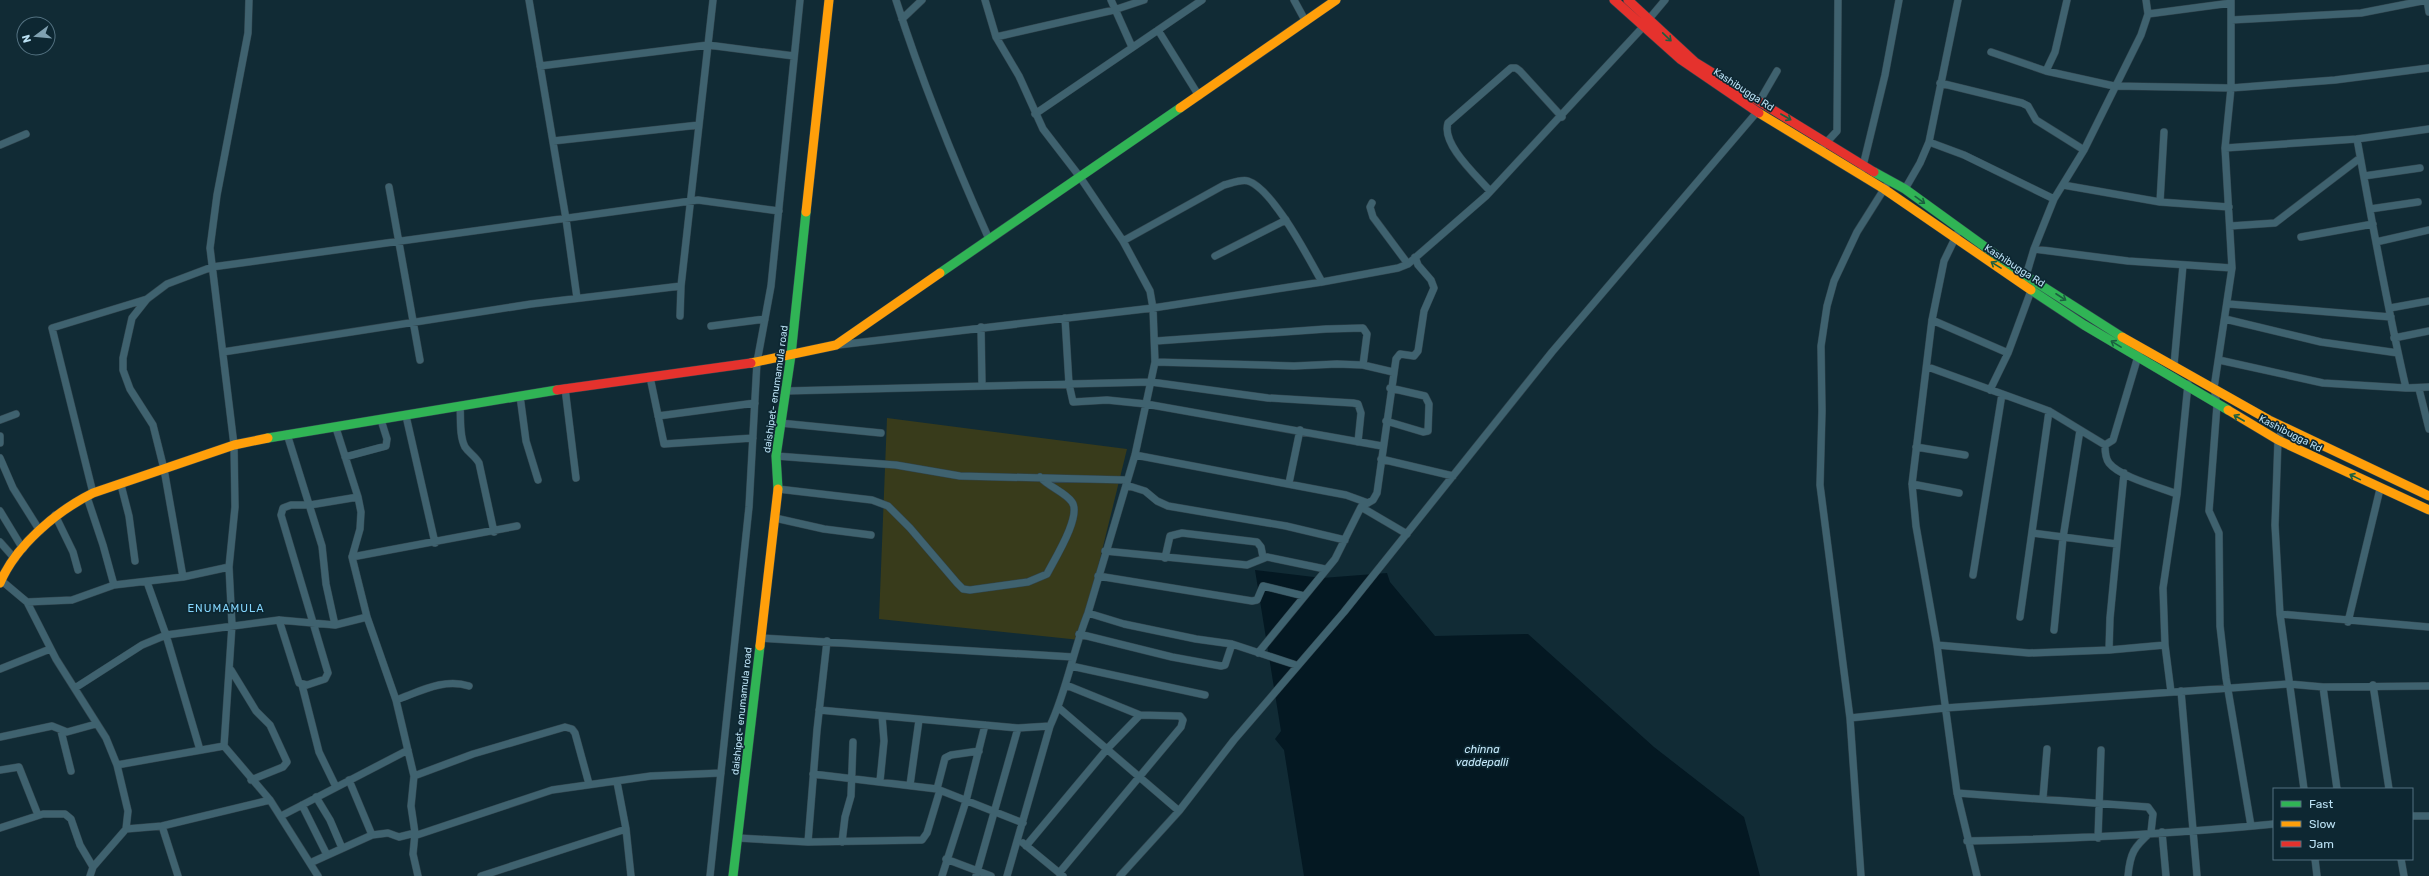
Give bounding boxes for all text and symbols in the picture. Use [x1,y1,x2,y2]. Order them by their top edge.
north arrow [16,16,56,56]
one-way arrow [1662,32,1672,41]
text: N [20,33,34,44]
street label: Kashibugga Rd [1711,66,1776,114]
one-way arrow [1779,114,1791,122]
one-way arrow [1914,196,1925,204]
street label: Kashibugga Rd [1982,242,2047,290]
one-way arrow [1990,261,2001,269]
one-way arrow [2056,293,2067,301]
street label: daishipet- enumamula road [761,325,791,454]
one-way arrow [2110,339,2122,347]
street label: Kashibugga Rd [2257,413,2324,455]
one-way arrow [2233,414,2245,422]
one-way arrow [2349,473,2361,480]
district label: ENUMAMULA [187,602,265,615]
street label: daishipet- enumamula road [729,647,755,776]
water label: chinna vaddepalli [1456,743,1509,769]
legend [2273,788,2413,860]
text: Fast [2309,797,2333,811]
text: Slow [2309,817,2336,831]
text: Jam [2309,837,2334,851]

